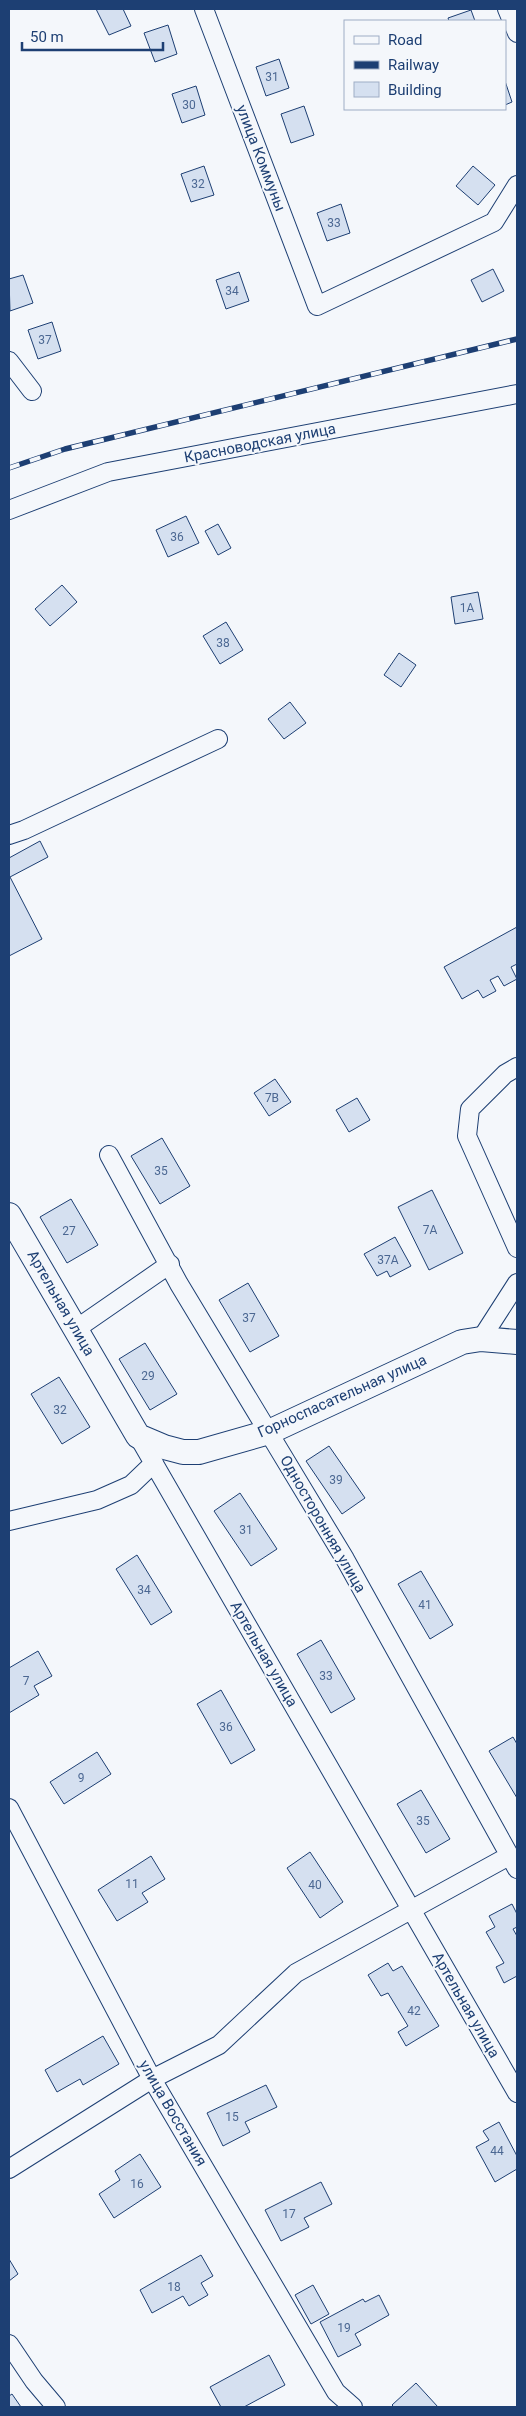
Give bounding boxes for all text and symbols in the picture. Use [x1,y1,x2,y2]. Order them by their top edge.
scale bar [22,20,164,52]
legend [344,20,506,110]
text: 50 m [30,28,64,46]
text: Road [388,31,422,49]
text: Railway [388,56,439,74]
house number: 31 [265,70,279,84]
text: Building [388,81,442,99]
house number: 30 [182,98,196,112]
street label: улица Коммуны [232,102,290,214]
house number: 32 [191,177,205,191]
house number: 33 [327,216,341,230]
house number: 34 [225,284,239,298]
house number: 37 [38,333,52,347]
street label: Красноводская улица [183,419,337,467]
house number: 36 [170,530,184,544]
house number: 1А [460,601,474,615]
house number: 38 [216,636,230,650]
house number: 7В [265,1091,279,1105]
house number: 35 [154,1164,168,1178]
house number: 7А [423,1223,437,1237]
house number: 27 [62,1224,76,1238]
street label: Артельная улица [23,1247,99,1359]
house number: 37А [377,1253,399,1267]
house number: 37 [242,1311,256,1325]
street label: Горноспасательная улица [255,1351,429,1441]
house number: 29 [141,1369,155,1383]
house number: 32 [53,1403,67,1417]
street label: Односторонняя улица [276,1452,370,1596]
house number: 39 [329,1473,343,1487]
house number: 31 [239,1523,253,1537]
house number: 34 [137,1583,151,1597]
street label: Артельная улица [226,1598,302,1710]
house number: 41 [418,1598,432,1612]
house number: 33 [319,1669,333,1683]
house number: 7 [23,1674,30,1688]
house number: 36 [219,1720,233,1734]
house number: 9 [78,1771,84,1785]
house number: 35 [416,1814,430,1828]
house number: 11 [125,1877,139,1891]
house number: 40 [308,1878,322,1892]
street label: Артельная улица [428,1949,504,2061]
house number: 42 [407,2004,421,2018]
street label: улица Восстания [135,2057,211,2169]
house number: 15 [225,2110,239,2124]
house number: 44 [490,2144,504,2158]
house number: 16 [130,2177,144,2191]
house number: 17 [282,2207,296,2221]
house number: 18 [167,2280,181,2294]
house number: 19 [337,2321,351,2335]

